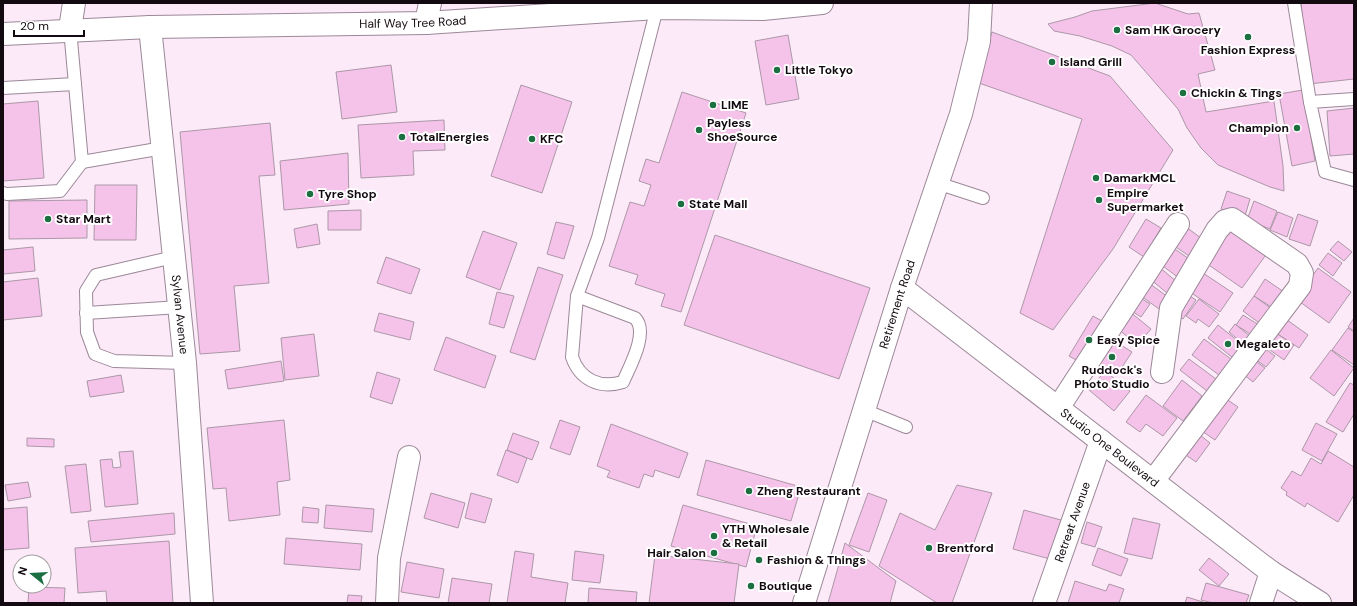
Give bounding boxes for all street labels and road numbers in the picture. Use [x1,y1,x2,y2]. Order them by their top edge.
street label: Half Way Tree Road [359,12,467,32]
street label: Retirement Road [876,258,919,351]
street label: Sylvan Avenue [168,274,192,355]
street label: Studio One Boulevard [1057,405,1162,491]
street label: Retreat Avenue [1051,479,1094,564]

